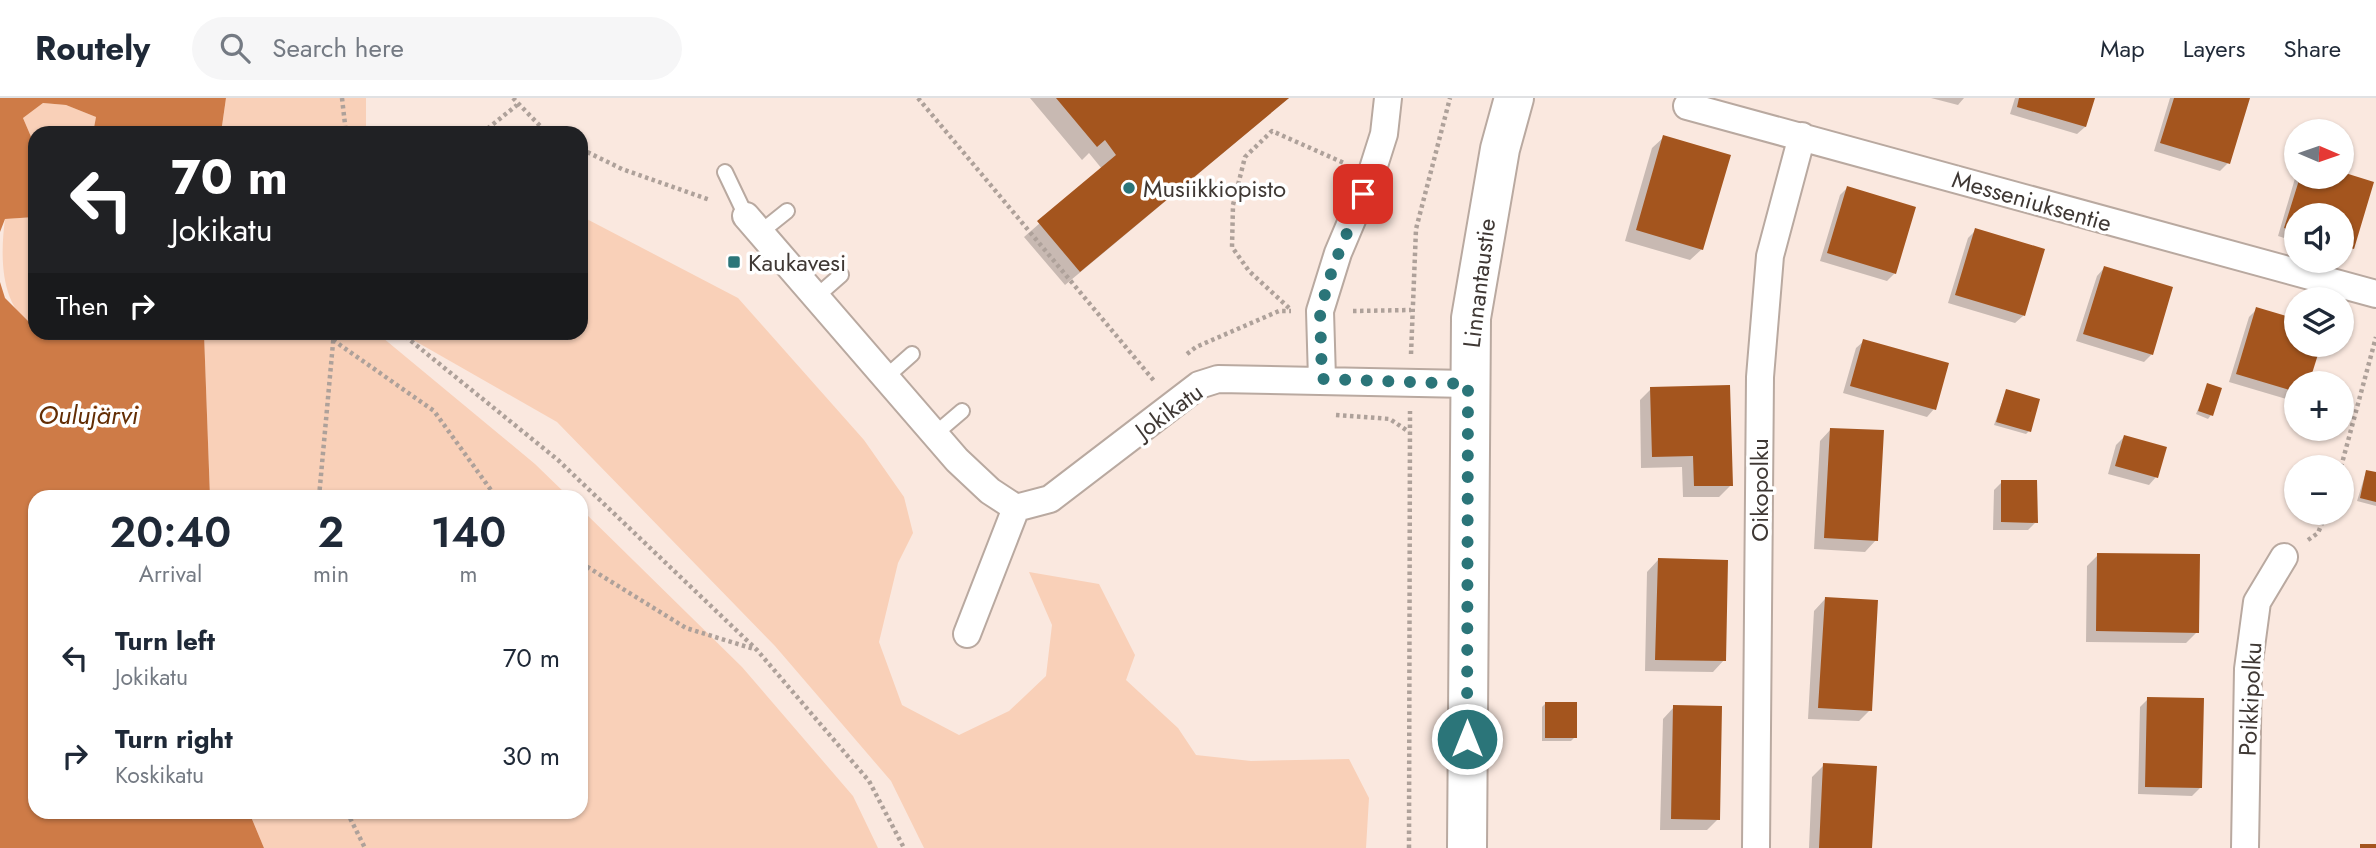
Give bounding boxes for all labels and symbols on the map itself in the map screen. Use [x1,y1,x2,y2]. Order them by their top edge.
north arrow [2284,119,2354,189]
street label: Messeniuksentie [1948,162,2116,240]
pin [1333,164,1393,224]
place label: Musiikkiopisto [1143,171,1286,206]
marker: Musiikkiopisto [1121,180,1137,196]
street label: Linnantaustie [1454,216,1504,350]
place label: Kaukavesi [748,245,846,280]
marker: Kaukavesi [726,254,742,270]
street label: Jokikatu [1125,374,1210,449]
water label: Oulujärvi [38,396,138,434]
street label: Oikopolku [1742,438,1777,542]
street label: Poikkipolku [2230,641,2270,757]
position arrow [1430,702,1504,776]

